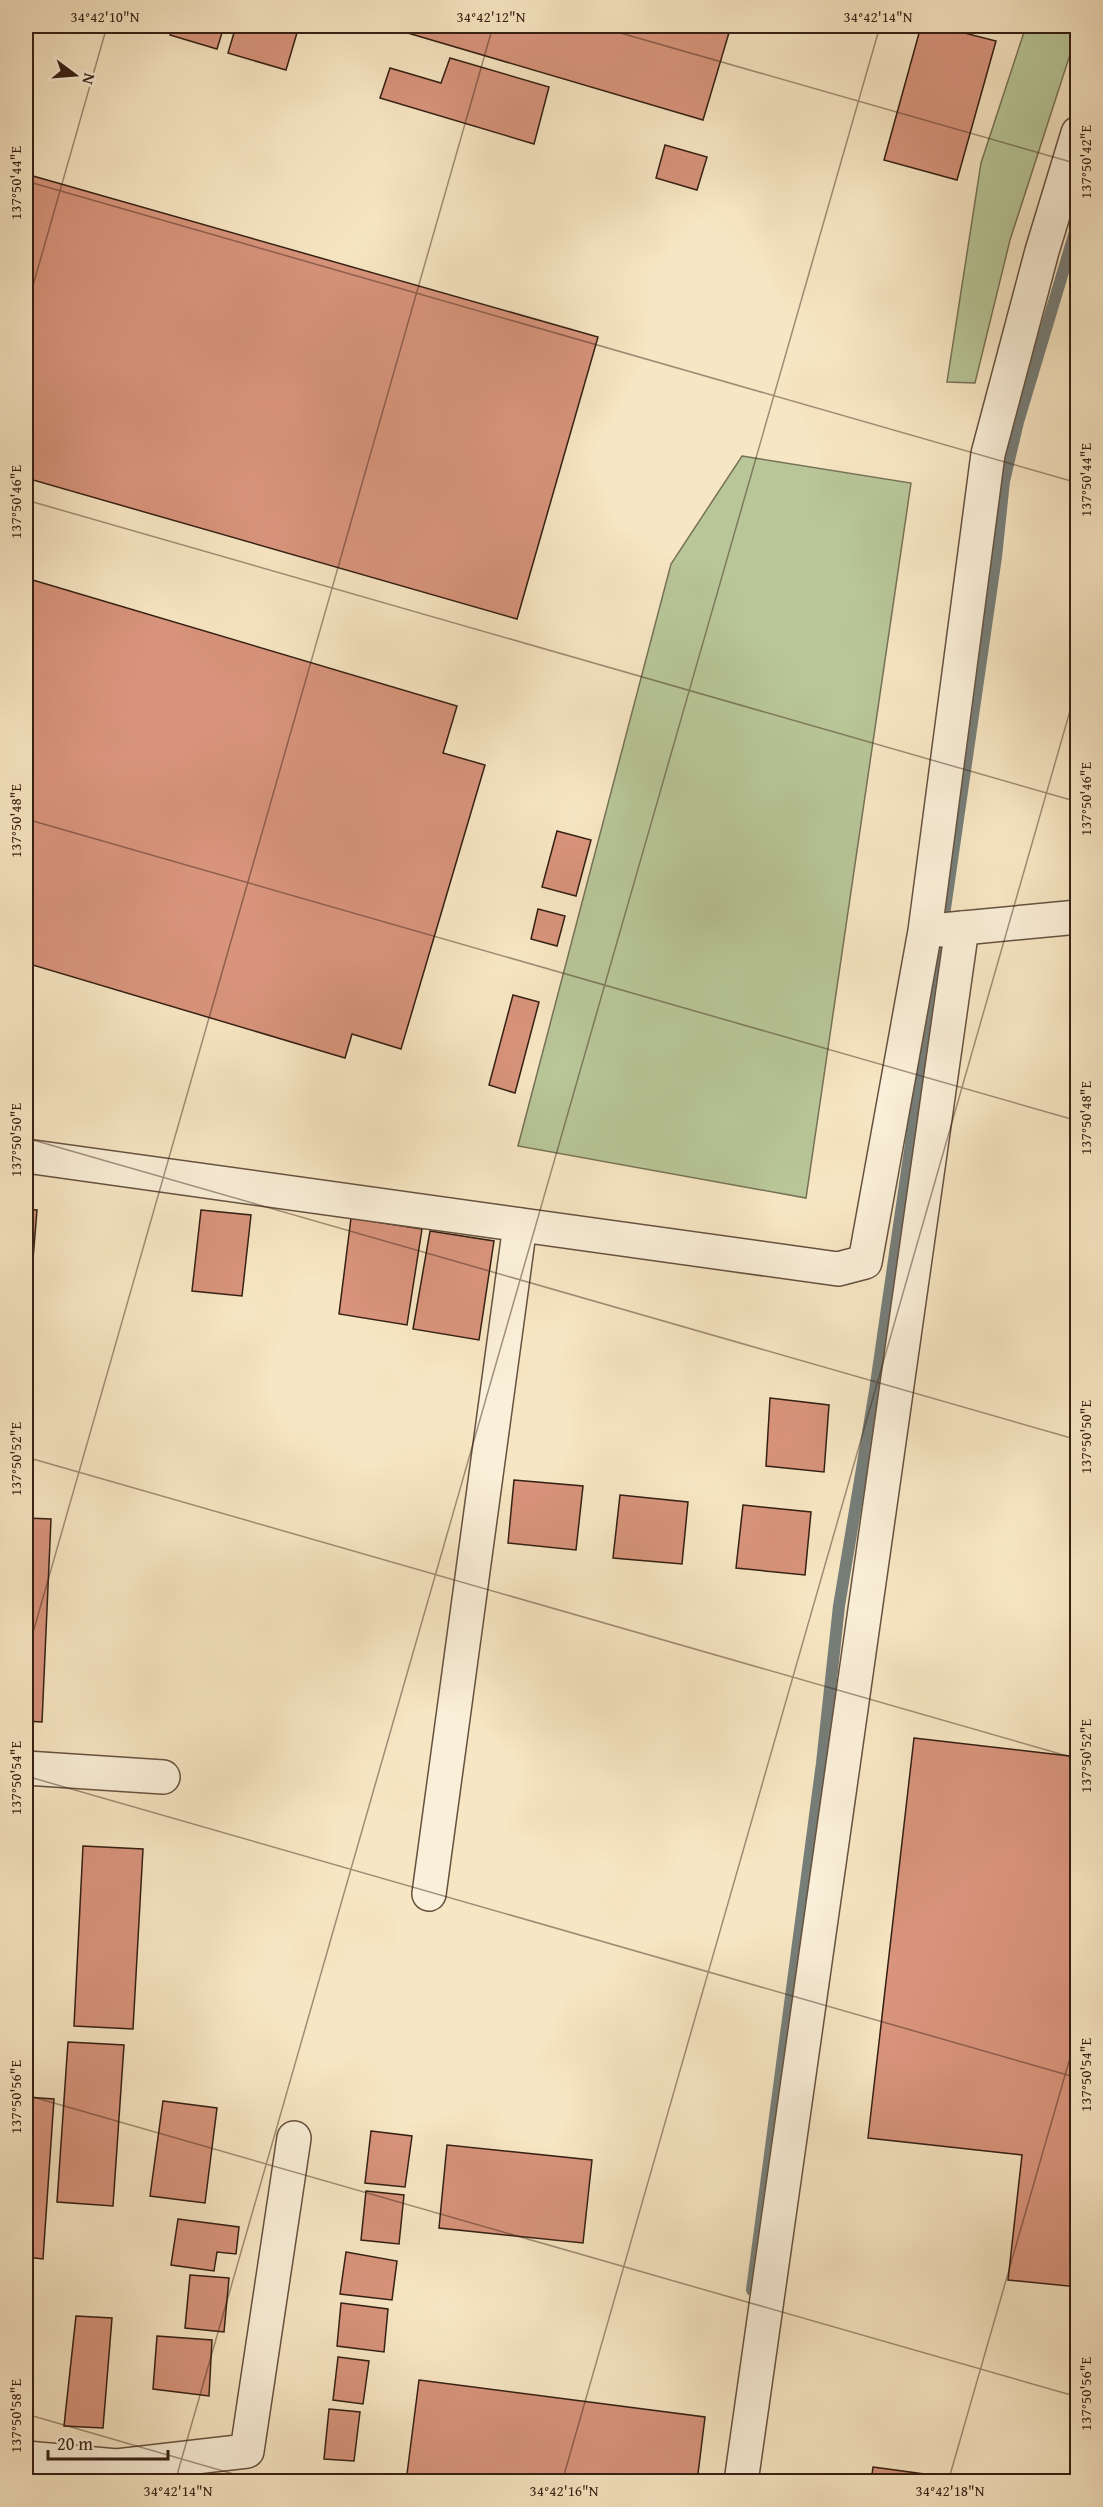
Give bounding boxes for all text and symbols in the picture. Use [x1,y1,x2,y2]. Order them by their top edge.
text: 34°42'10"N [71,6,140,27]
text: 34°42'12"N [457,6,526,27]
text: 34°42'14"N [844,6,913,27]
north arrow [45,45,105,105]
text: N [76,71,102,88]
text: 137°50'42"E [1075,125,1096,199]
text: 137°50'44"E [5,146,26,220]
text: 137°50'44"E [1075,443,1096,517]
text: 137°50'46"E [5,465,26,539]
text: 137°50'46"E [1075,762,1096,836]
text: 137°50'48"E [5,784,26,858]
text: 137°50'48"E [1075,1081,1096,1155]
text: 137°50'50"E [5,1103,26,1177]
text: 137°50'50"E [1075,1400,1096,1474]
text: 137°50'52"E [5,1422,26,1496]
text: 137°50'52"E [1075,1719,1096,1793]
text: 137°50'54"E [5,1741,26,1815]
text: 137°50'54"E [1075,2038,1096,2112]
text: 137°50'56"E [5,2060,26,2134]
text: 137°50'56"E [1075,2357,1096,2431]
text: 137°50'58"E [5,2379,26,2453]
scale bar [48,2423,168,2461]
text: 20 m [57,2430,93,2457]
text: 34°42'14"N [144,2480,213,2501]
text: 34°42'16"N [530,2480,599,2501]
text: 34°42'18"N [916,2480,985,2501]

